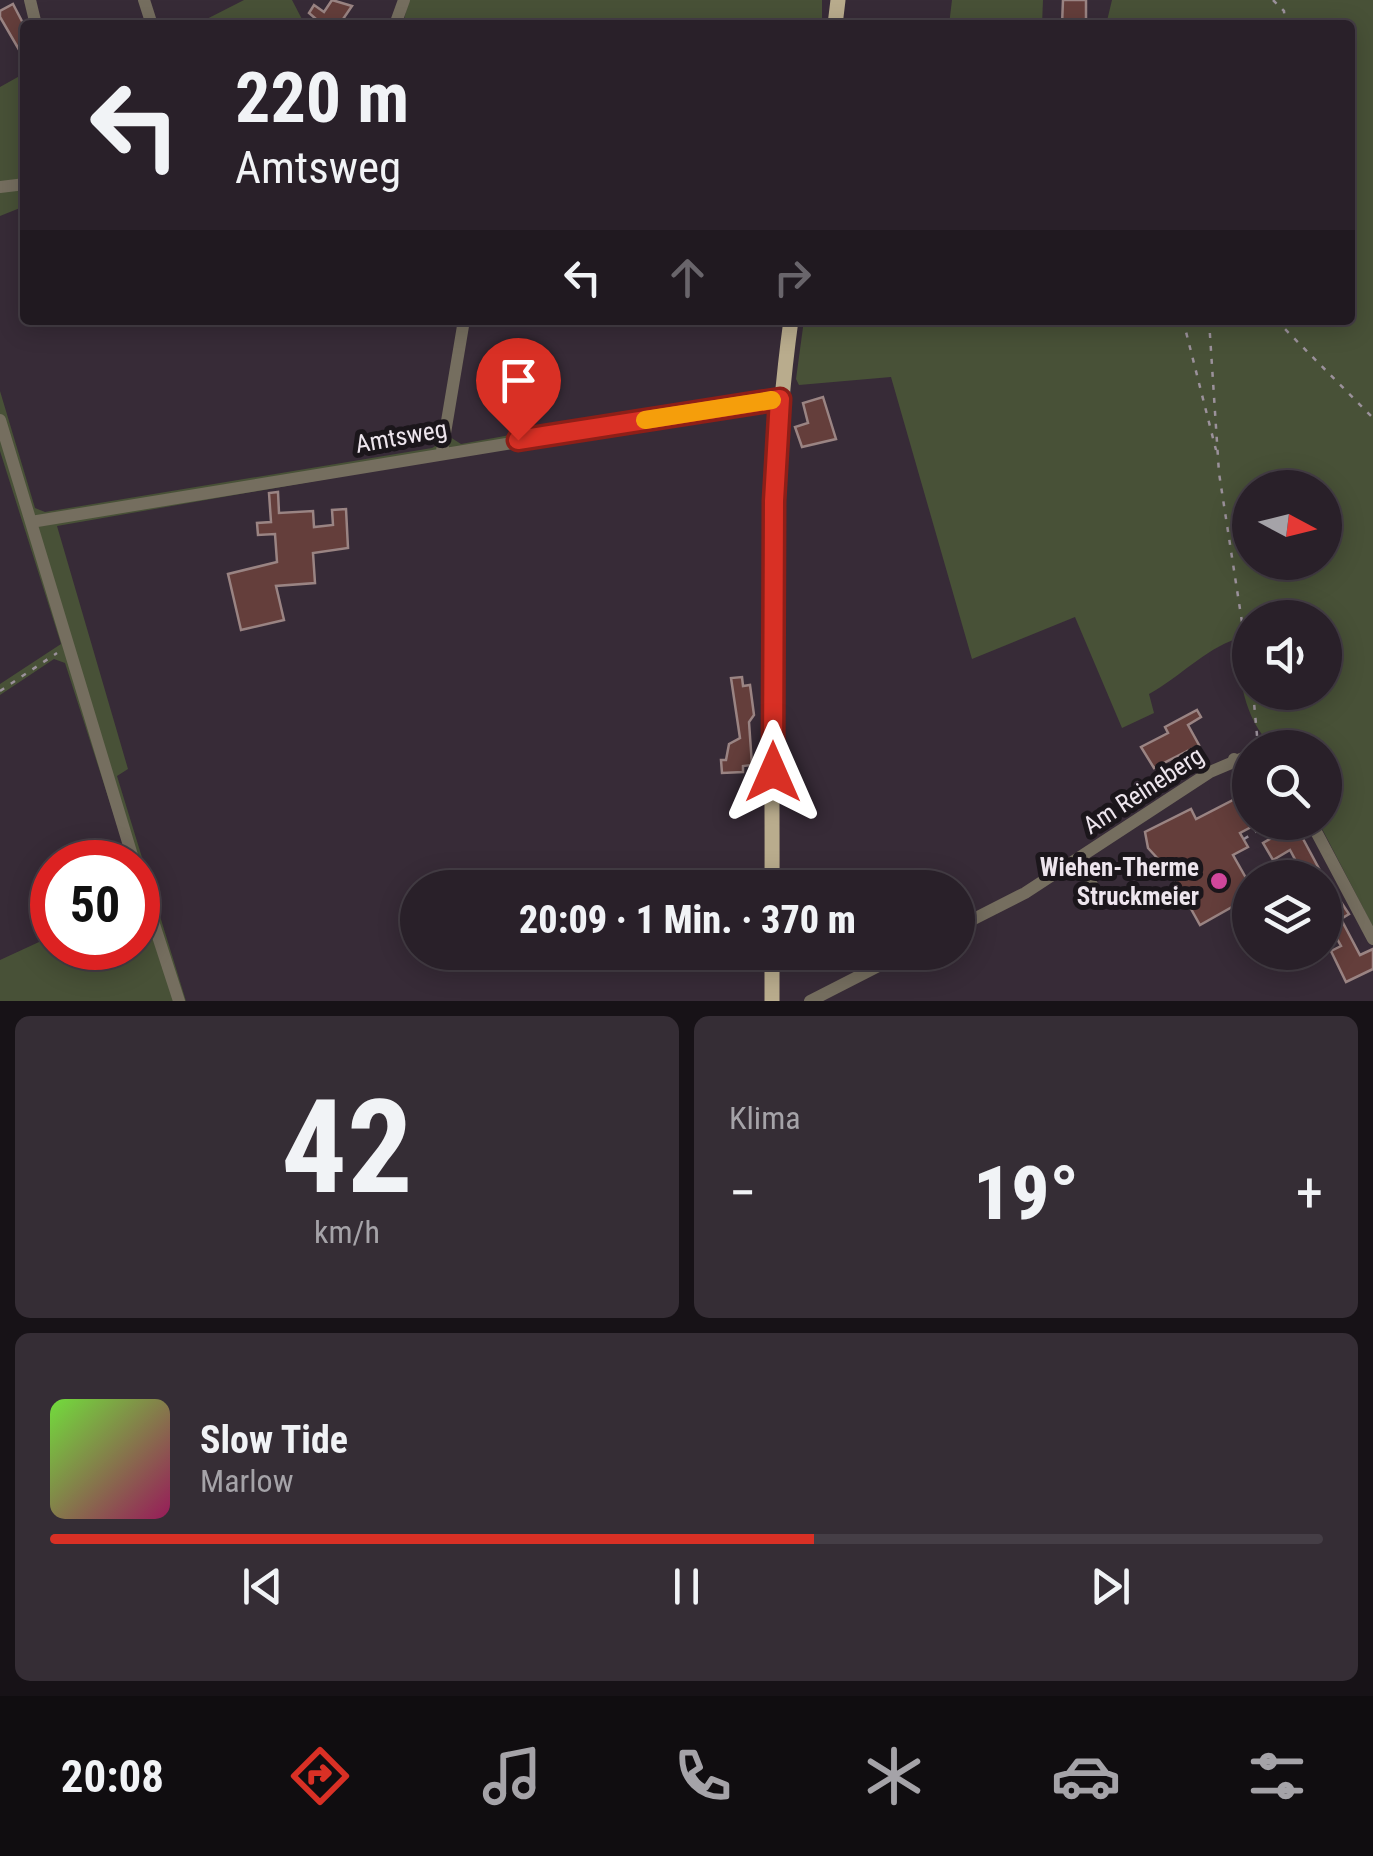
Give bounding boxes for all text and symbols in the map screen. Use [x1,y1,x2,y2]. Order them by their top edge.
text: 220 m [235,57,409,139]
icon: left [70,60,200,190]
text: Amtsweg [235,141,401,194]
icon: left [555,250,610,305]
icon: ahead [660,250,715,305]
icon: right [765,250,820,305]
pin [476,338,561,441]
icon: arrive [491,353,546,408]
street label: Amtsweg [353,414,449,459]
north arrow [1232,470,1342,580]
map controls [1232,470,1342,970]
button: sound [1232,600,1342,710]
position arrow [721,720,825,824]
button: search [1232,730,1342,840]
street label: Am Reineberg [1078,741,1209,840]
speed limit sign: 50 [30,840,160,970]
place label: Wiehen-Therme Struckmeier [1040,853,1199,911]
button: layers [1232,860,1342,970]
marker: Wiehen-Therme Struckmeier [1208,870,1230,892]
text: 20:09 · 1 Min. · 370 m [519,898,856,942]
text: 42 [281,1071,413,1224]
text: Klima [729,1099,801,1137]
text: 19° [973,1149,1079,1237]
text: − [729,1161,757,1225]
text: + [1296,1161,1323,1225]
text: km/h [314,1213,380,1251]
text: Slow Tide [200,1418,348,1462]
text: Marlow [200,1462,293,1500]
icon: previous [235,1559,290,1614]
icon: pause [659,1559,714,1614]
icon: next [1083,1559,1138,1614]
icon: directions [285,1741,355,1811]
icon: music [477,1741,547,1811]
icon: phone [668,1741,738,1811]
icon: climate [859,1741,929,1811]
icon: car [1051,1741,1121,1811]
icon: filters [1242,1741,1312,1811]
text: 20:08 [61,1750,164,1803]

